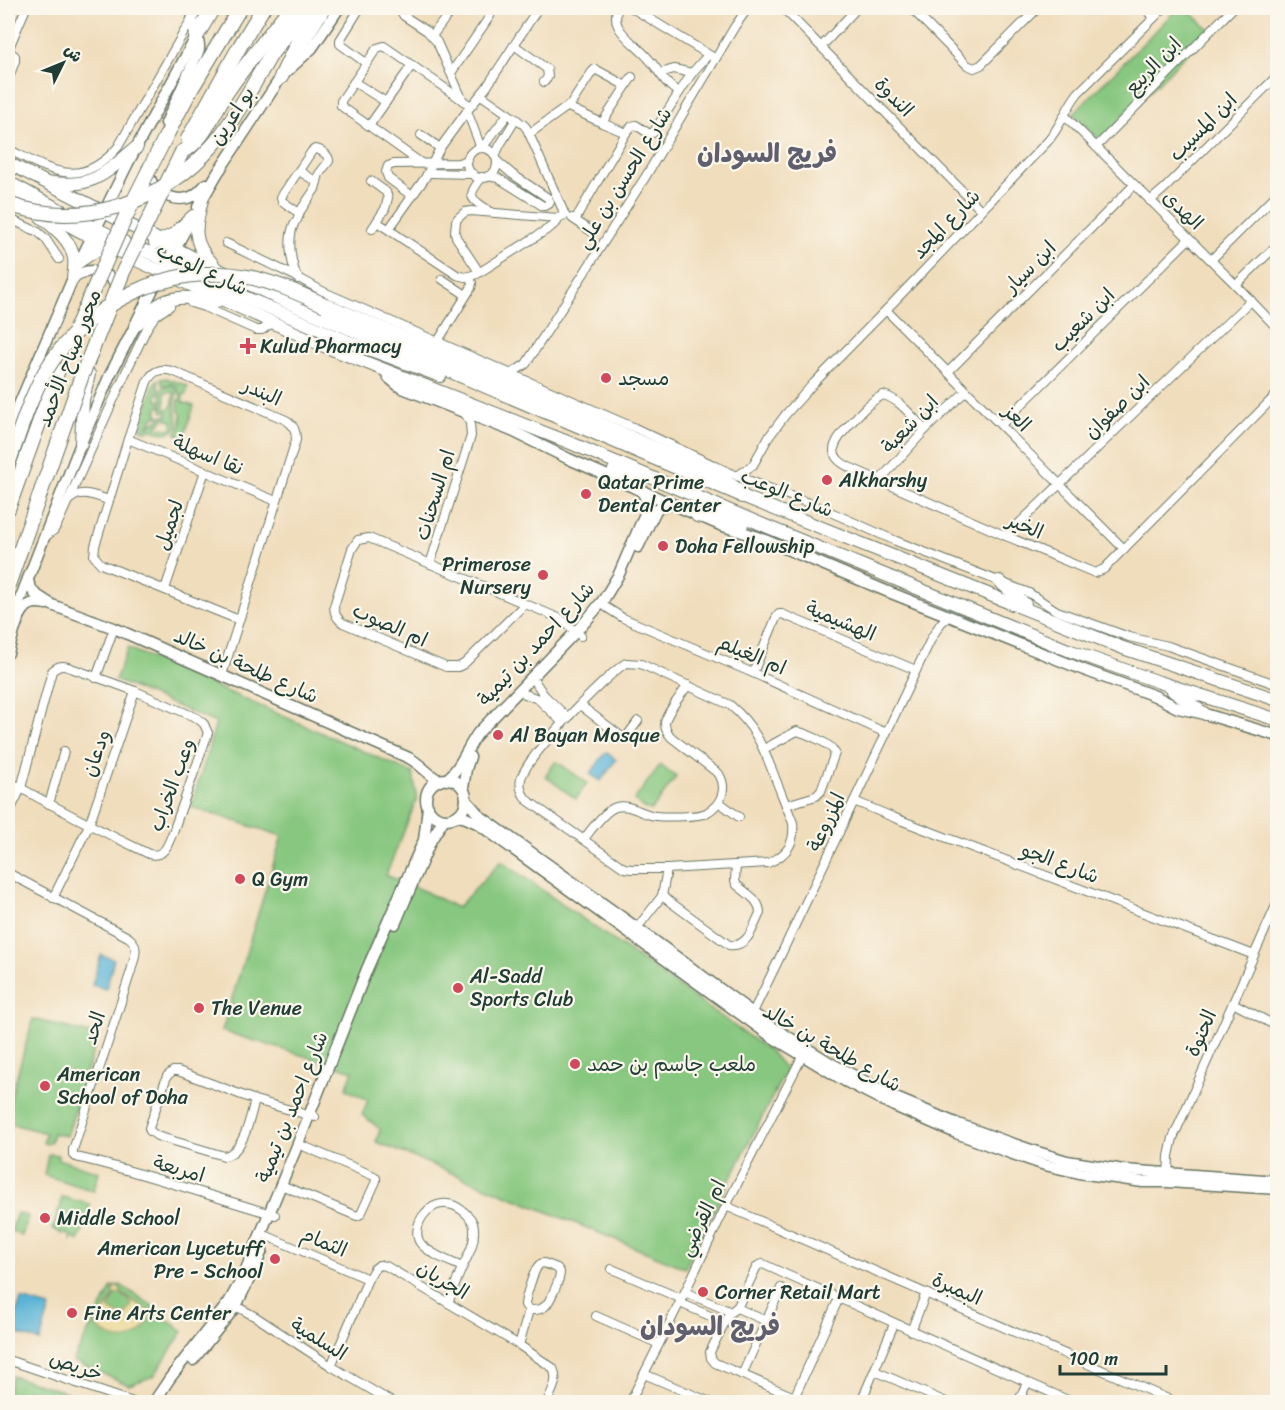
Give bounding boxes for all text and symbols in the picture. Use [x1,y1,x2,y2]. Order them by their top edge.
street label: ابن الربيع [1116,28,1190,104]
north arrow [33,33,93,93]
text: ش [57,37,90,69]
street label: الندوة [865,68,923,126]
street label: بو اعرين [200,79,264,153]
street label: ابن المسيب [1160,84,1246,170]
street label: شارع الحسن بن علي [566,100,682,256]
district label: فريج السودان [697,130,837,176]
street label: شارع المجد [903,180,989,268]
street label: الهدى [1154,181,1212,239]
street label: شارع الوعب [150,232,254,306]
street label: ابن سيار [994,232,1065,303]
street label: ابن شعيب [1042,279,1124,361]
street label: محور صباح الأحمد [27,284,111,432]
place label: Kulud Pharmacy [260,329,402,364]
marker: Kulud Pharmacy [241,339,255,353]
place label: مسجد [618,361,669,396]
street label: ابن صفوان [1075,366,1159,448]
street label: البندر [235,367,288,416]
marker: مسجد [599,371,613,385]
street label: ابن شعبة [872,386,948,462]
street label: العز [993,394,1040,441]
street label: نقا اسهلة [167,424,249,486]
street label: ام السحنات [405,445,465,545]
street label: شارع الوعب [735,458,839,528]
place label: Alkharshy [838,463,928,498]
place label: Qatar Prime Dental Center [598,465,722,523]
marker: Alkharshy [820,473,834,487]
marker: Qatar Prime Dental Center [579,487,593,501]
street label: لجميل [144,495,194,555]
street label: الخير [999,502,1049,549]
place label: Doha Fellowship [675,529,815,564]
marker: Doha Fellowship [656,539,670,553]
place label: Primerose Nursery [442,547,532,605]
marker: Primerose Nursery [536,568,550,582]
street label: شارع احمد بن تيمية [468,573,604,715]
street label: الهشيمية [800,591,882,651]
street label: ام الصوب [346,593,434,657]
street label: شارع طلحة بن خالد [168,618,324,714]
street label: ام الغيلم [712,625,792,685]
place label: Al Bayan Mosque [509,718,660,753]
street label: ودعان [72,724,120,782]
marker: Al Bayan Mosque [491,728,505,742]
street label: وعب الخراب [139,733,205,837]
street label: المزروعة [797,786,855,858]
street label: شارع الجو [1015,832,1104,894]
place label: Q Gym [252,862,308,897]
marker: Q Gym [233,872,247,886]
place label: Al-Sadd Sports Club [469,959,574,1017]
marker: Al-Sadd Sports Club [451,981,465,995]
place label: The Venue [211,991,302,1026]
street label: شارع طلحة بن خالد [756,994,908,1102]
marker: The Venue [192,1001,206,1015]
street label: الحنوة [1175,1004,1227,1062]
street label: الحد [72,1007,116,1049]
street label: شارع احمد بن تيمية [246,1026,338,1188]
place label: ملعب جاسم بن حمد [587,1047,756,1082]
place label: American School of Doha [56,1057,189,1115]
marker: ملعب جاسم بن حمد [568,1057,582,1071]
marker: American School of Doha [38,1079,52,1093]
street label: امربعة [149,1145,209,1193]
street label: ام القرضي [668,1173,736,1263]
place label: Middle School [57,1201,180,1236]
marker: Middle School [38,1211,52,1225]
street label: الثمام [295,1217,353,1267]
place label: American Lycetuff Pre - School [96,1231,266,1289]
street label: الجريان [410,1250,476,1310]
marker: American Lycetuff Pre - School [268,1252,282,1266]
street label: البمبرة [926,1262,988,1316]
place label: Corner Retail Mart [715,1275,881,1310]
marker: Corner Retail Mart [696,1285,710,1299]
place label: Fine Arts Center [84,1296,232,1331]
district label: فريج السودان [640,1303,780,1349]
marker: Fine Arts Center [65,1306,79,1320]
street label: السلمية [283,1308,355,1370]
scale bar [1060,1338,1166,1376]
street label: خريص [45,1341,107,1391]
text: 100 m [1069,1343,1118,1375]

